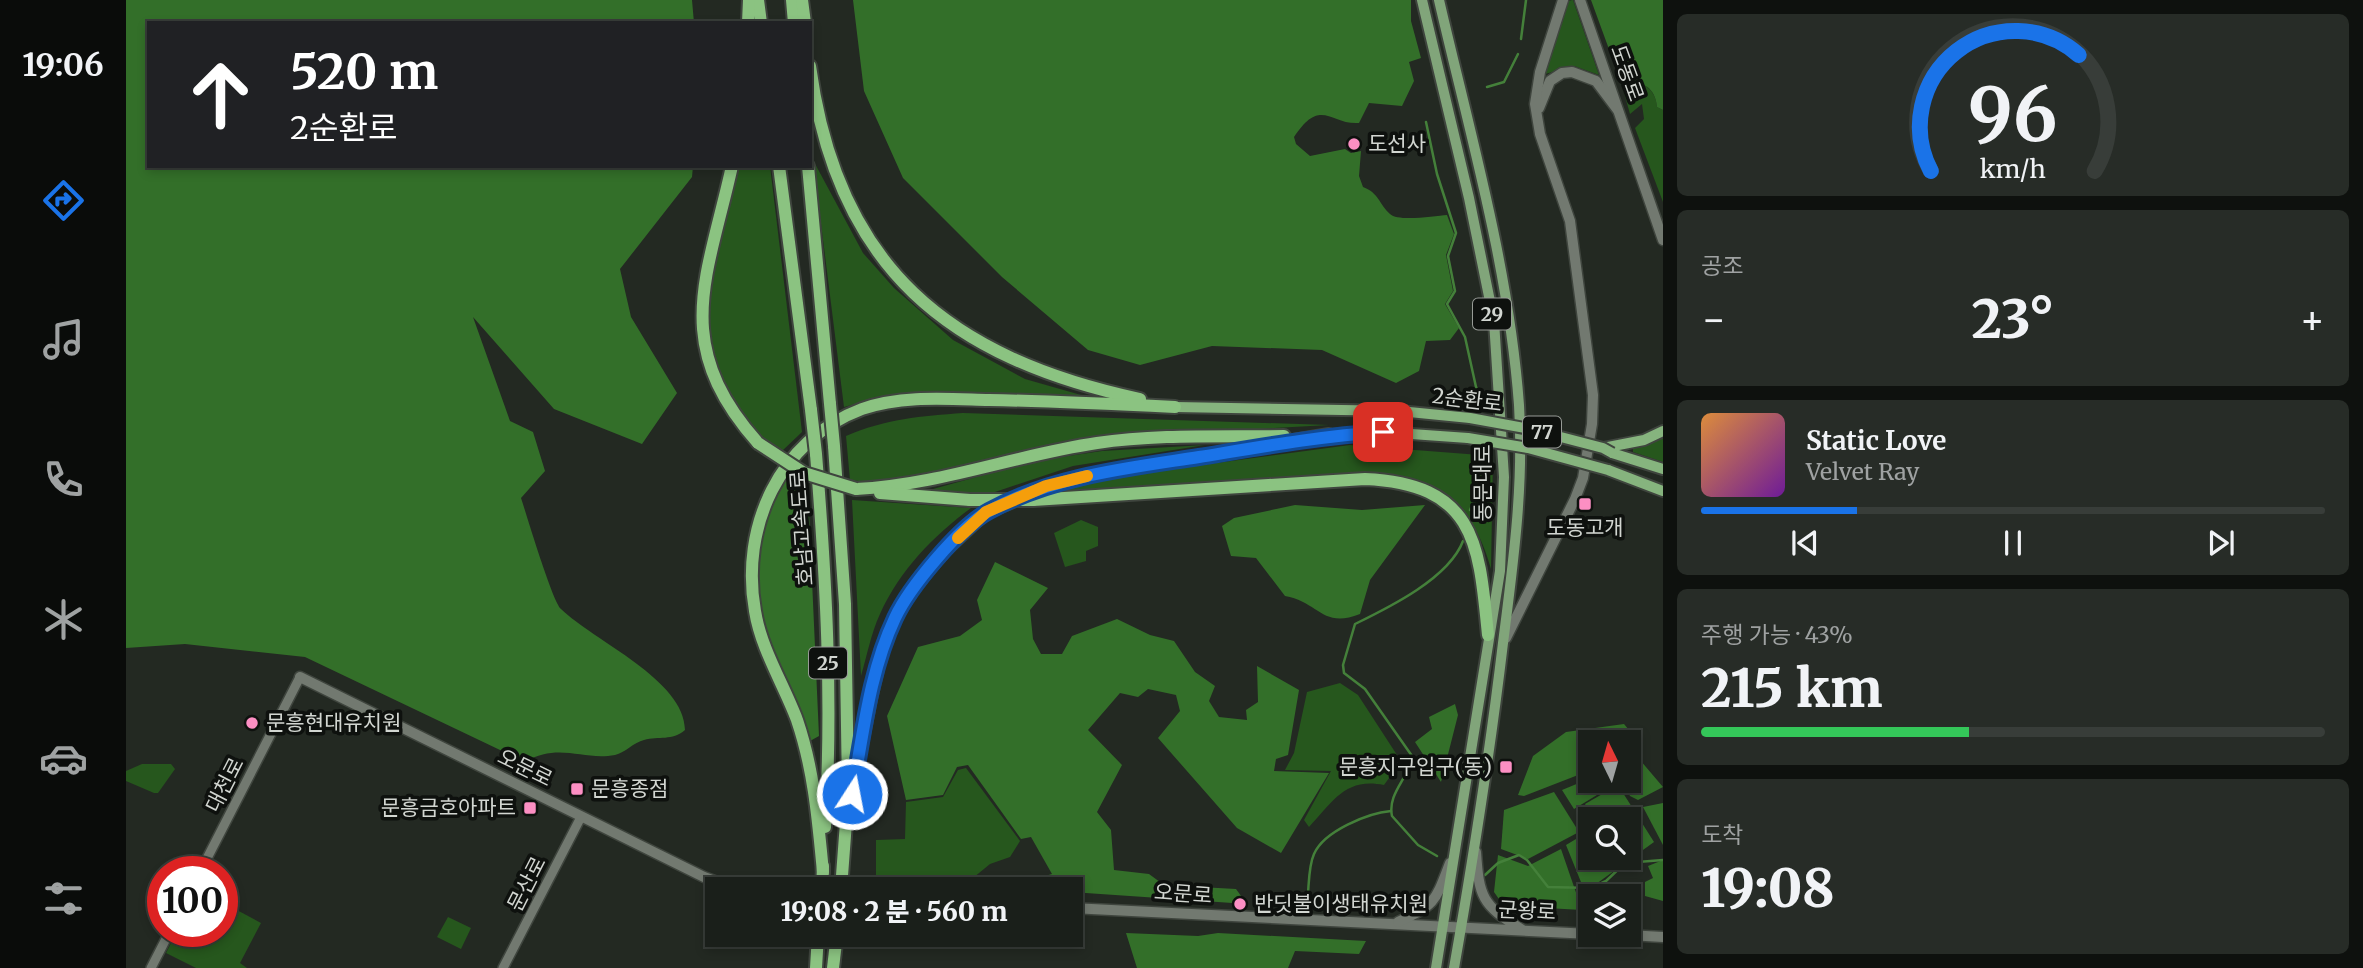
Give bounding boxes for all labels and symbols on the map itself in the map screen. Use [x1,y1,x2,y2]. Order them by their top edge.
street label: 도동로 [1605,41,1650,105]
place label: 도선사 [1368,130,1426,157]
marker: 도선사 [1346,136,1362,152]
road number: 29 [1473,298,1511,330]
street label: 2순환로 [1430,382,1504,417]
pin [1353,402,1413,462]
road number: 77 [1523,416,1561,448]
street label: 동문대로 [1469,444,1496,522]
street label: 호남고속도로 [784,469,819,587]
marker: 도동고개 [1577,496,1593,512]
place label: 도동고개 [1546,514,1624,541]
road number: 25 [809,648,847,678]
place label: 문흥현대유치원 [266,709,401,736]
marker: 문흥현대유치원 [244,715,260,731]
north arrow [1578,730,1642,793]
street label: 오문로 [493,743,557,792]
street label: 대천로 [199,753,250,817]
place label: 문흥지구입구(동) [1339,753,1492,780]
position arrow [815,757,889,831]
marker: 문흥지구입구(동) [1498,759,1514,775]
place label: 문흥종점 [591,775,668,802]
marker: 문흥종점 [569,781,585,797]
place label: 문흥금호아파트 [381,794,516,821]
marker: 문흥금호아파트 [522,800,538,816]
street label: 문산로 [501,852,552,916]
speed limit sign: 100 [147,856,238,947]
street label: 오문로 [1153,878,1213,909]
place label: 반딧불이생태유치원 [1254,890,1428,917]
marker: 반딧불이생태유치원 [1232,896,1248,912]
street label: 군왕로 [1497,896,1557,925]

